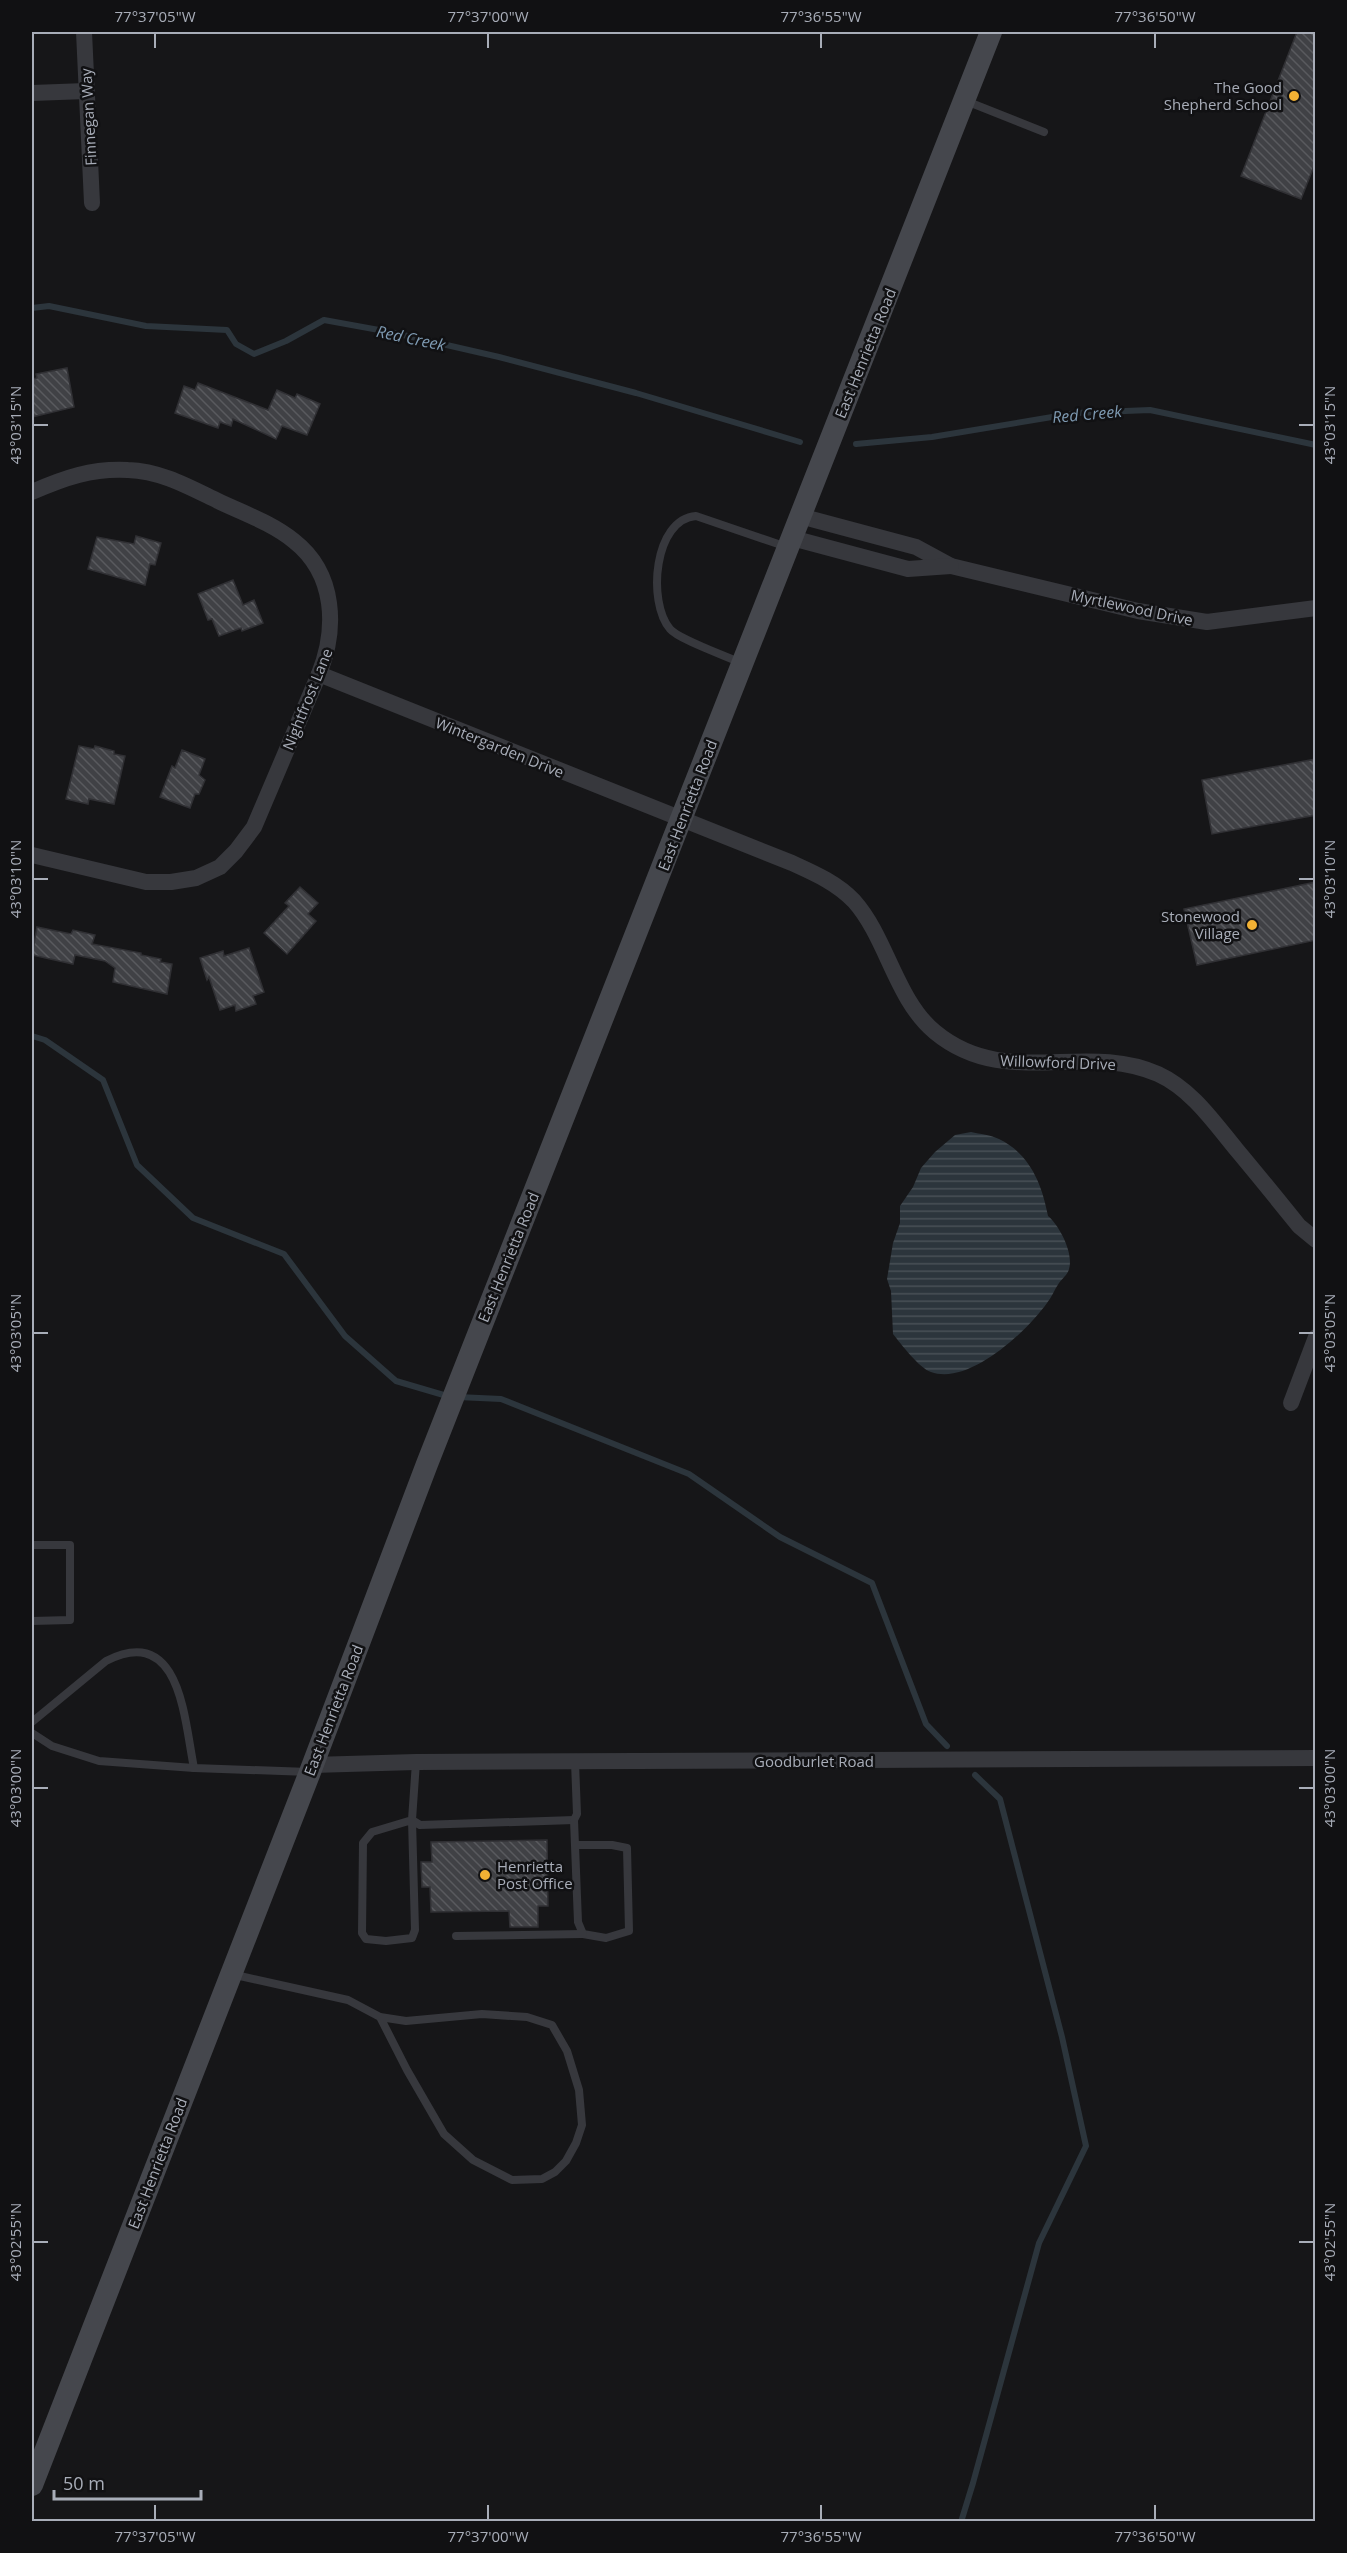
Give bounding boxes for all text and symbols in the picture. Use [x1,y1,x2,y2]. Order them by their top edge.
text: 77°37'05"W [115,6,196,26]
text: 77°37'00"W [448,6,529,26]
text: 77°36'55"W [781,6,862,26]
text: 77°36'50"W [1115,6,1196,26]
street label: Finnegan Way [75,67,101,166]
place label: The Good Shepherd School [1164,77,1282,114]
marker: The Good Shepherd School [1287,89,1301,103]
street label: East Henrietta Road [830,285,900,421]
water label: Red Creek [374,320,449,356]
text: 43°03'15"N [5,386,25,464]
text: 43°03'15"N [1319,386,1339,464]
water label: Red Creek [1051,400,1124,428]
street label: Myrtlewood Drive [1069,584,1195,630]
street label: Nightfrost Lane [277,645,337,753]
street label: Wintergarden Drive [433,712,567,782]
street label: East Henrietta Road [653,737,721,873]
text: 43°03'10"N [5,840,25,918]
text: 43°03'10"N [1319,840,1339,918]
place label: Stonewood Village [1161,906,1240,943]
marker: Stonewood Village [1245,918,1259,932]
street label: Willowford Drive [1000,1050,1116,1074]
street label: East Henrietta Road [473,1189,543,1325]
text: 43°03'05"N [5,1294,25,1372]
text: 43°03'05"N [1319,1294,1339,1372]
street label: East Henrietta Road [299,1642,367,1778]
text: 43°03'00"N [5,1749,25,1827]
text: 43°03'00"N [1319,1749,1339,1827]
street label: Goodburlet Road [754,1751,874,1771]
place label: Henrietta Post Office [497,1856,573,1893]
marker: Henrietta Post Office [478,1868,492,1882]
street label: East Henrietta Road [123,2095,191,2231]
text: 43°02'55"N [5,2203,25,2281]
text: 43°02'55"N [1319,2203,1339,2281]
scale bar [54,2463,201,2501]
text: 50 m [63,2471,105,2495]
text: 77°37'05"W [115,2526,196,2546]
text: 77°37'00"W [448,2526,529,2546]
text: 77°36'55"W [781,2526,862,2546]
text: 77°36'50"W [1115,2526,1196,2546]

